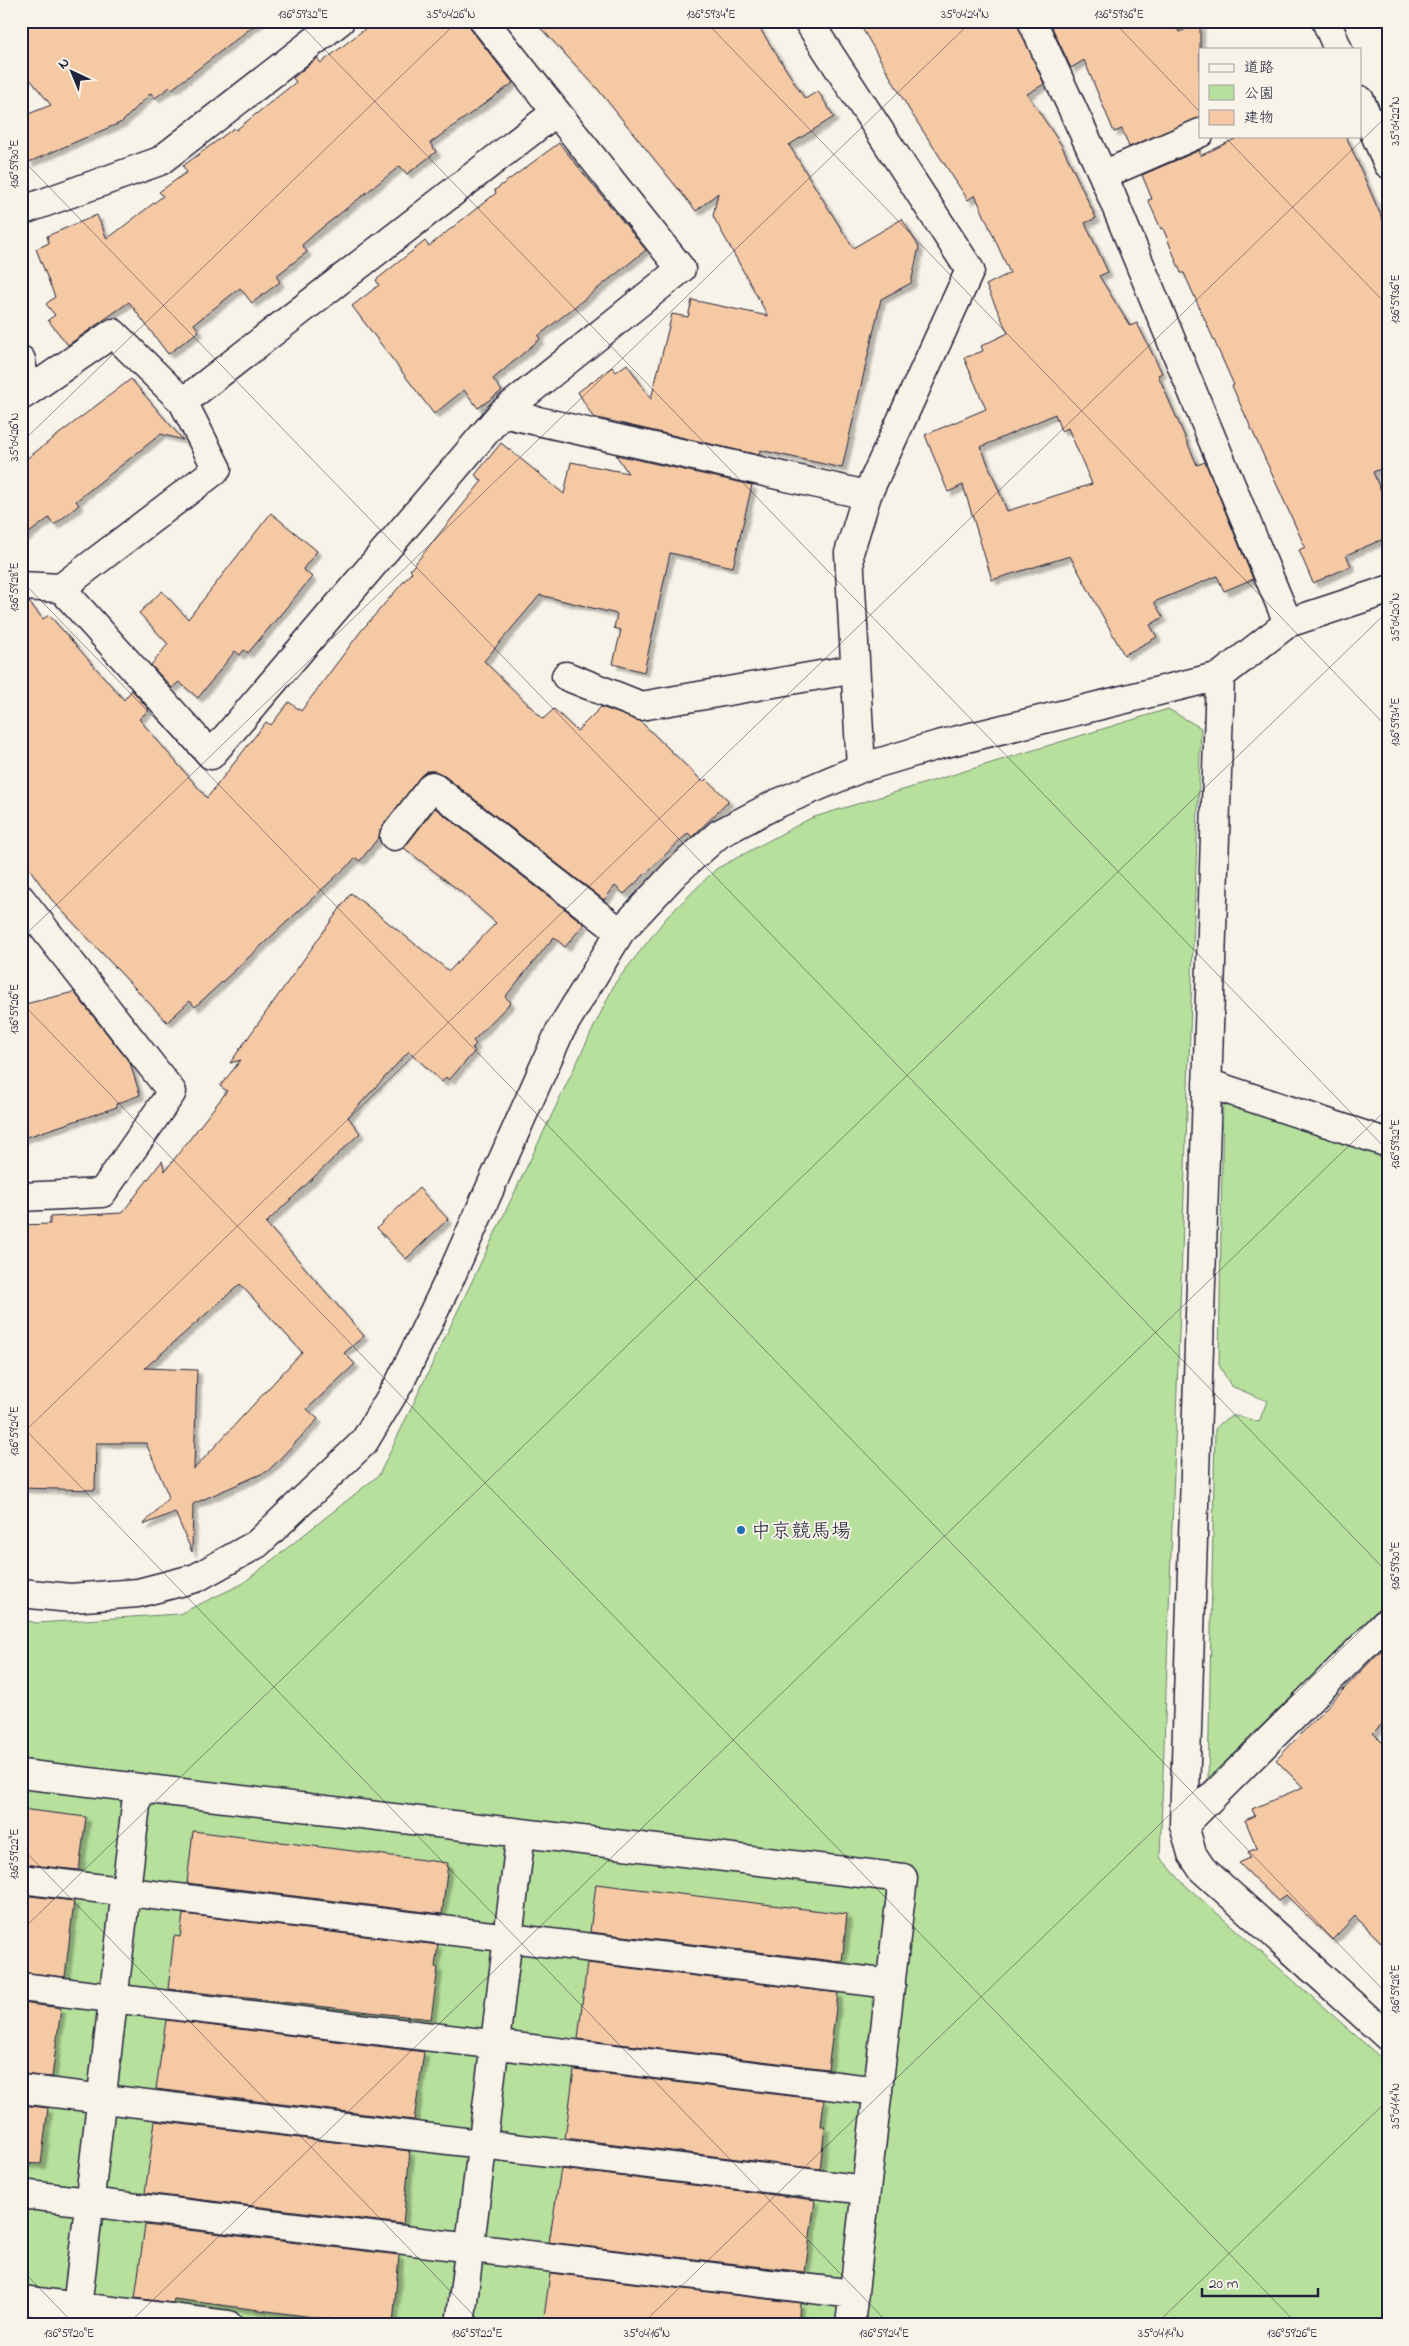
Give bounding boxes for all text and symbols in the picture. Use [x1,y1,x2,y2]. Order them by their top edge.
text: 136°59'32"E [278,6,328,24]
text: 35°04'26"N [427,6,475,24]
text: 136°59'34"E [687,6,735,24]
text: 35°04'24"N [941,6,989,24]
text: 136°59'36"E [1094,6,1144,24]
north arrow [48,48,98,98]
legend [1199,48,1362,138]
text: N [53,53,75,75]
text: 道路 [1244,57,1274,79]
text: 公園 [1244,83,1274,105]
text: 35°04'22"N [1387,96,1405,146]
text: 建物 [1244,107,1274,129]
text: 136°59'30"E [6,139,24,189]
text: 136°59'36"E [1387,274,1405,324]
text: 35°04'26"N [6,413,24,461]
text: 136°59'28"E [6,562,24,612]
text: 35°04'20"N [1387,593,1405,641]
text: 136°59'34"E [1387,698,1405,746]
text: 136°59'26"E [6,984,24,1034]
text: 136°59'32"E [1387,1119,1405,1169]
text: 136°59'24"E [6,1406,24,1456]
place label: 中京競馬場 [751,1518,851,1547]
marker: 中京競馬場 [735,1524,747,1536]
text: 136°59'30"E [1387,1541,1405,1591]
text: 136°59'22"E [6,1828,24,1880]
text: 136°59'28"E [1387,1964,1405,2014]
text: 35°04'14"N [1387,2083,1405,2129]
scale bar [1202,2266,1318,2298]
text: 20 m [1209,2273,1239,2295]
text: 136°59'20"E [44,2325,94,2343]
text: 136°59'22"E [451,2325,503,2343]
text: 35°04'16"N [624,2325,670,2343]
text: 136°59'24"E [859,2325,909,2343]
text: 35°04'14"N [1138,2325,1184,2343]
text: 136°59'26"E [1267,2325,1317,2343]

